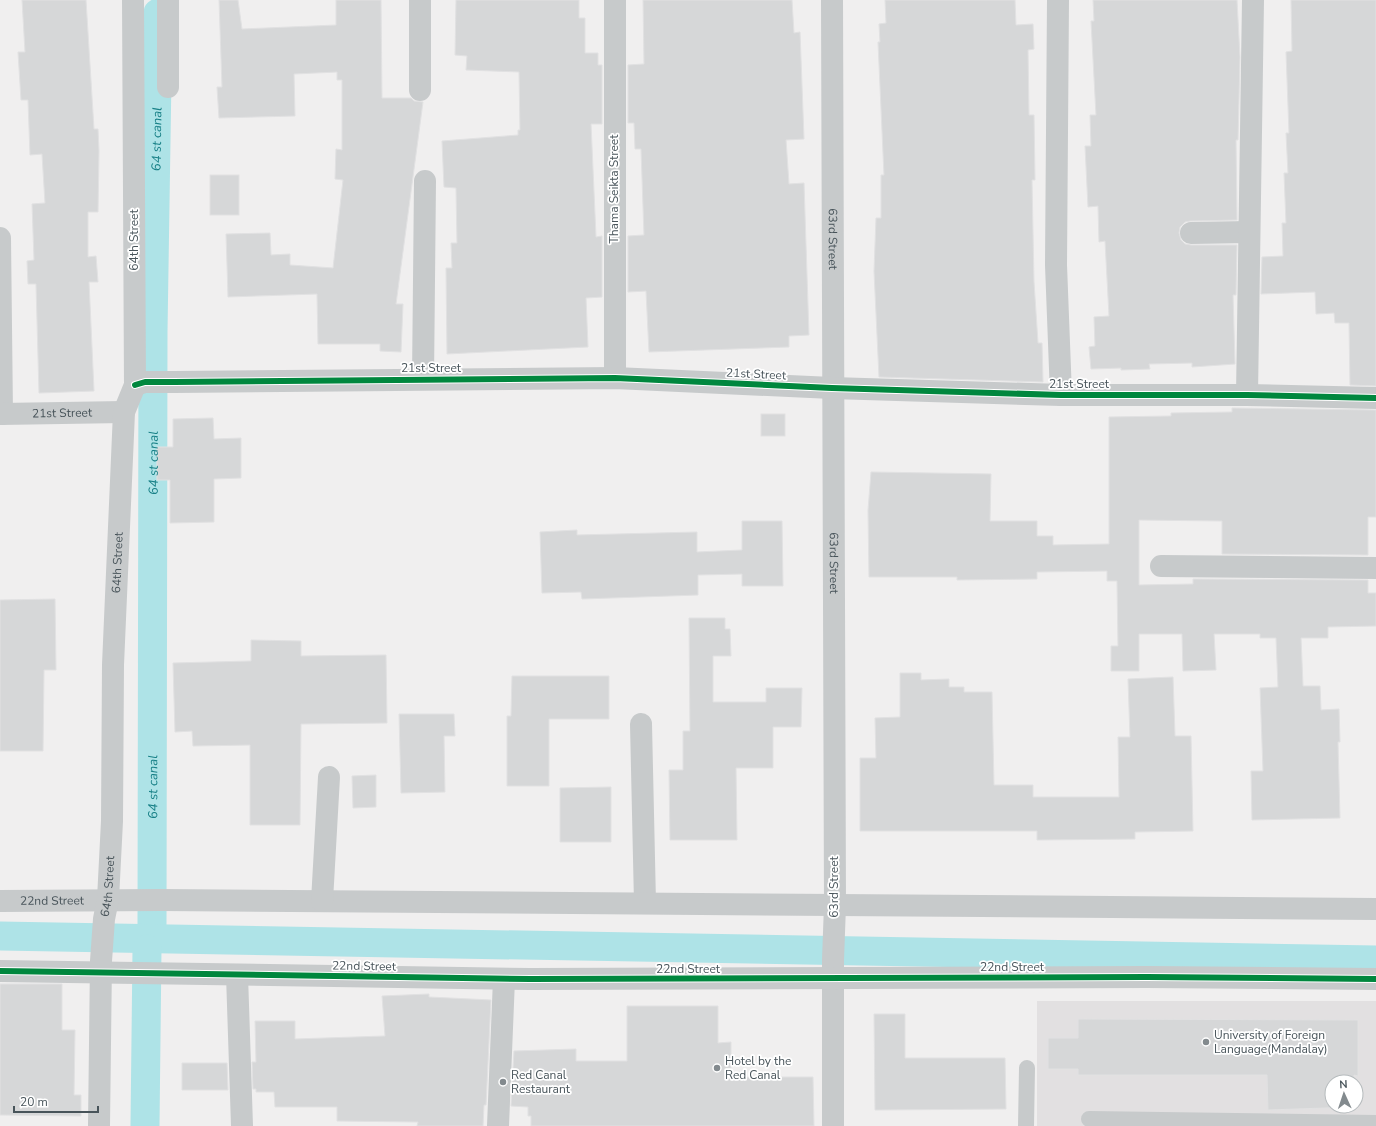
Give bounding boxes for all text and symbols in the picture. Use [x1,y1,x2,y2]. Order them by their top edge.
water label: 64 st canal [148,107,167,171]
street label: Thama Seikta Street [606,134,622,243]
street label: 63rd Street [825,208,841,271]
street label: 64th Street [126,209,142,271]
street label: 21st Street [401,360,462,376]
street label: 21st Street [726,364,787,384]
street label: 21st Street [1049,376,1110,392]
street label: 21st Street [32,405,93,421]
water label: 64 st canal [145,431,163,495]
street label: 64th Street [108,531,127,594]
street label: 63rd Street [826,532,842,595]
water label: 64 st canal [144,755,162,819]
street label: 64th Street [97,855,118,918]
street label: 63rd Street [826,855,842,918]
street label: 22nd Street [20,892,85,909]
street label: 22nd Street [332,957,397,975]
street label: 22nd Street [980,959,1045,975]
street label: 22nd Street [656,961,721,977]
place label: University of Foreign Language(Mandalay) [1214,1027,1328,1057]
marker: University of Foreign Language(Mandalay) [1201,1037,1211,1047]
place label: Hotel by the Red Canal [725,1053,791,1083]
marker: Hotel by the Red Canal [712,1063,722,1073]
place label: Red Canal Restaurant [511,1067,571,1097]
north arrow [1324,1074,1364,1114]
marker: Red Canal Restaurant [498,1077,508,1087]
text: N [1339,1077,1348,1092]
scale bar [14,1088,98,1114]
text: 20 m [20,1094,48,1110]

